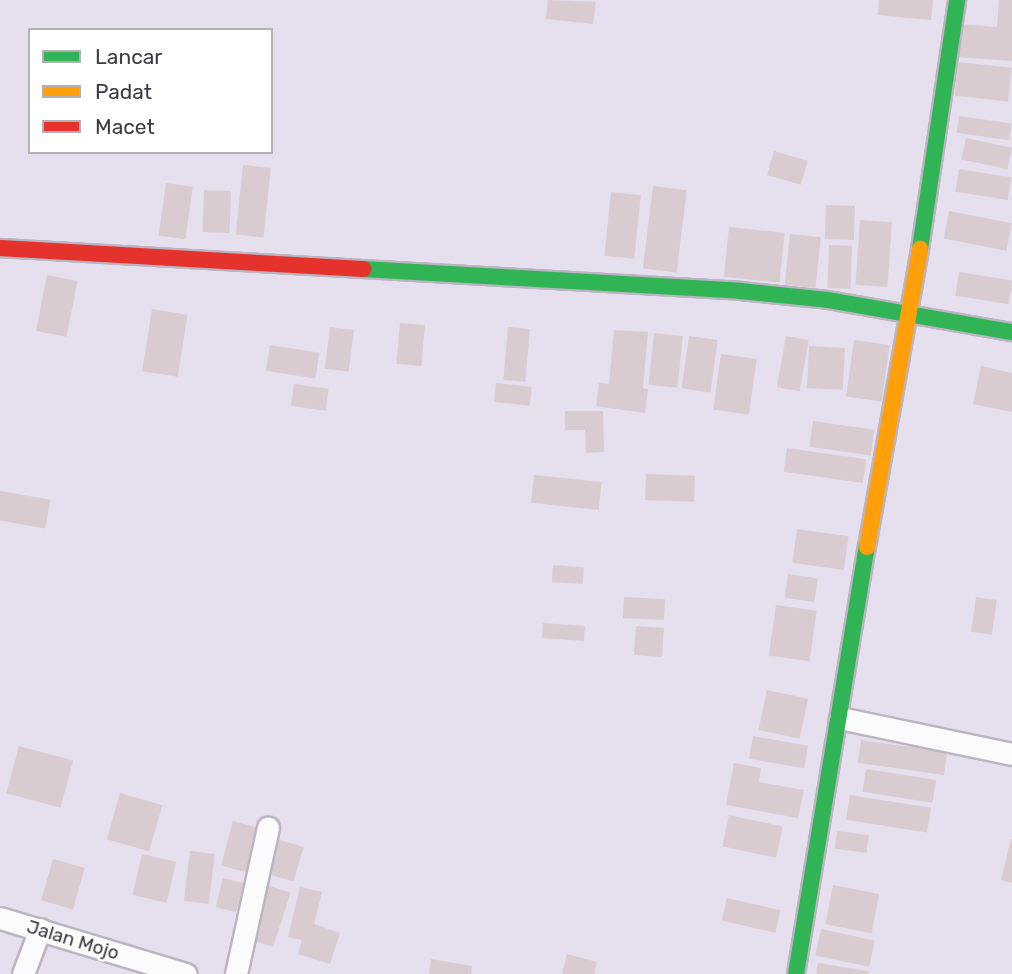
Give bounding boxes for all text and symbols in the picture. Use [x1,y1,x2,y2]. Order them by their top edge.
legend [28,28,273,154]
text: Lancar [95,44,162,69]
text: Padat [95,79,152,104]
text: Macet [95,114,155,139]
street label: Jalan Mojo [24,915,122,965]

